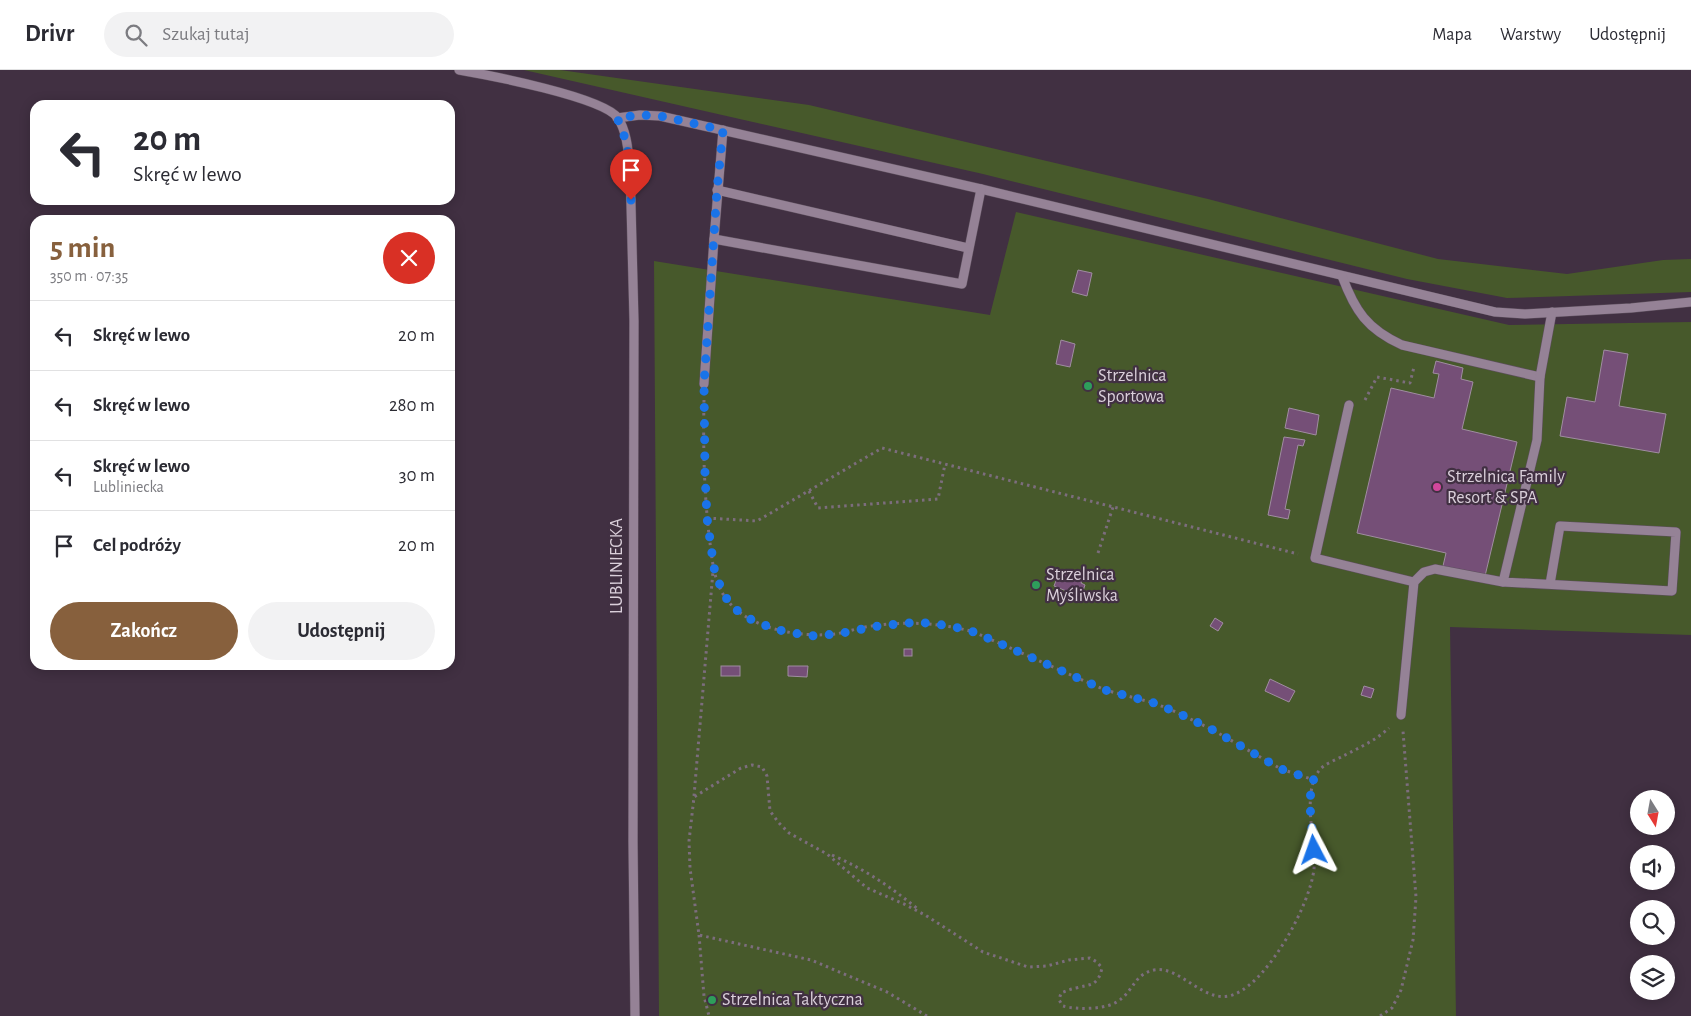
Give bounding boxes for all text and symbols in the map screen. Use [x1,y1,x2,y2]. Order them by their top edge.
search box [104,12,454,57]
icon: search [122,21,150,49]
text: Drivr [25,22,74,46]
text: Szukaj tutaj [162,25,250,44]
text: Mapa [1432,26,1472,44]
text: Warstwy [1500,26,1561,44]
text: Udostępnij [1589,26,1666,44]
icon: left [50,120,115,185]
text: 20 m [133,122,201,157]
pin [610,149,652,200]
icon: arrive [617,156,645,184]
text: Skręć w lewo [133,163,242,185]
button: close [383,232,435,284]
text: 5 min [50,233,115,263]
text: 350 m · 07:35 [50,268,128,284]
icon: left [50,322,78,350]
text: Skręć w lewo [93,326,190,345]
text: 20 m [398,326,435,345]
place label: Strzelnica Sportowa [1098,367,1167,406]
marker: Strzelnica Sportowa [1082,380,1094,392]
icon: left [50,392,78,420]
text: Skręć w lewo [93,396,190,415]
text: 280 m [389,396,435,415]
text: Skręć w lewo [93,457,190,476]
icon: left [50,462,78,490]
text: 30 m [399,466,435,485]
place label: Strzelnica Family Resort & SPA [1447,468,1565,507]
text: Lubliniecka [93,479,164,495]
marker: Strzelnica Family Resort & SPA [1431,481,1443,493]
street label: LUBLINIECKA [608,517,626,614]
icon: arrive [50,532,78,560]
text: Cel podróży [93,536,181,555]
text: 20 m [398,536,435,555]
place label: Strzelnica Myśliwska [1046,566,1118,605]
marker: Strzelnica Myśliwska [1030,579,1042,591]
button: Zakończ [50,602,238,660]
button: Udostępnij [248,602,435,660]
north arrow [1630,790,1675,835]
map controls [1630,790,1675,1000]
position arrow [1287,823,1339,875]
button: sound [1630,845,1675,890]
button: search [1630,900,1675,945]
button: layers [1630,955,1675,1000]
place label: Strzelnica Taktyczna [722,991,863,1009]
marker: Strzelnica Taktyczna [706,994,718,1006]

